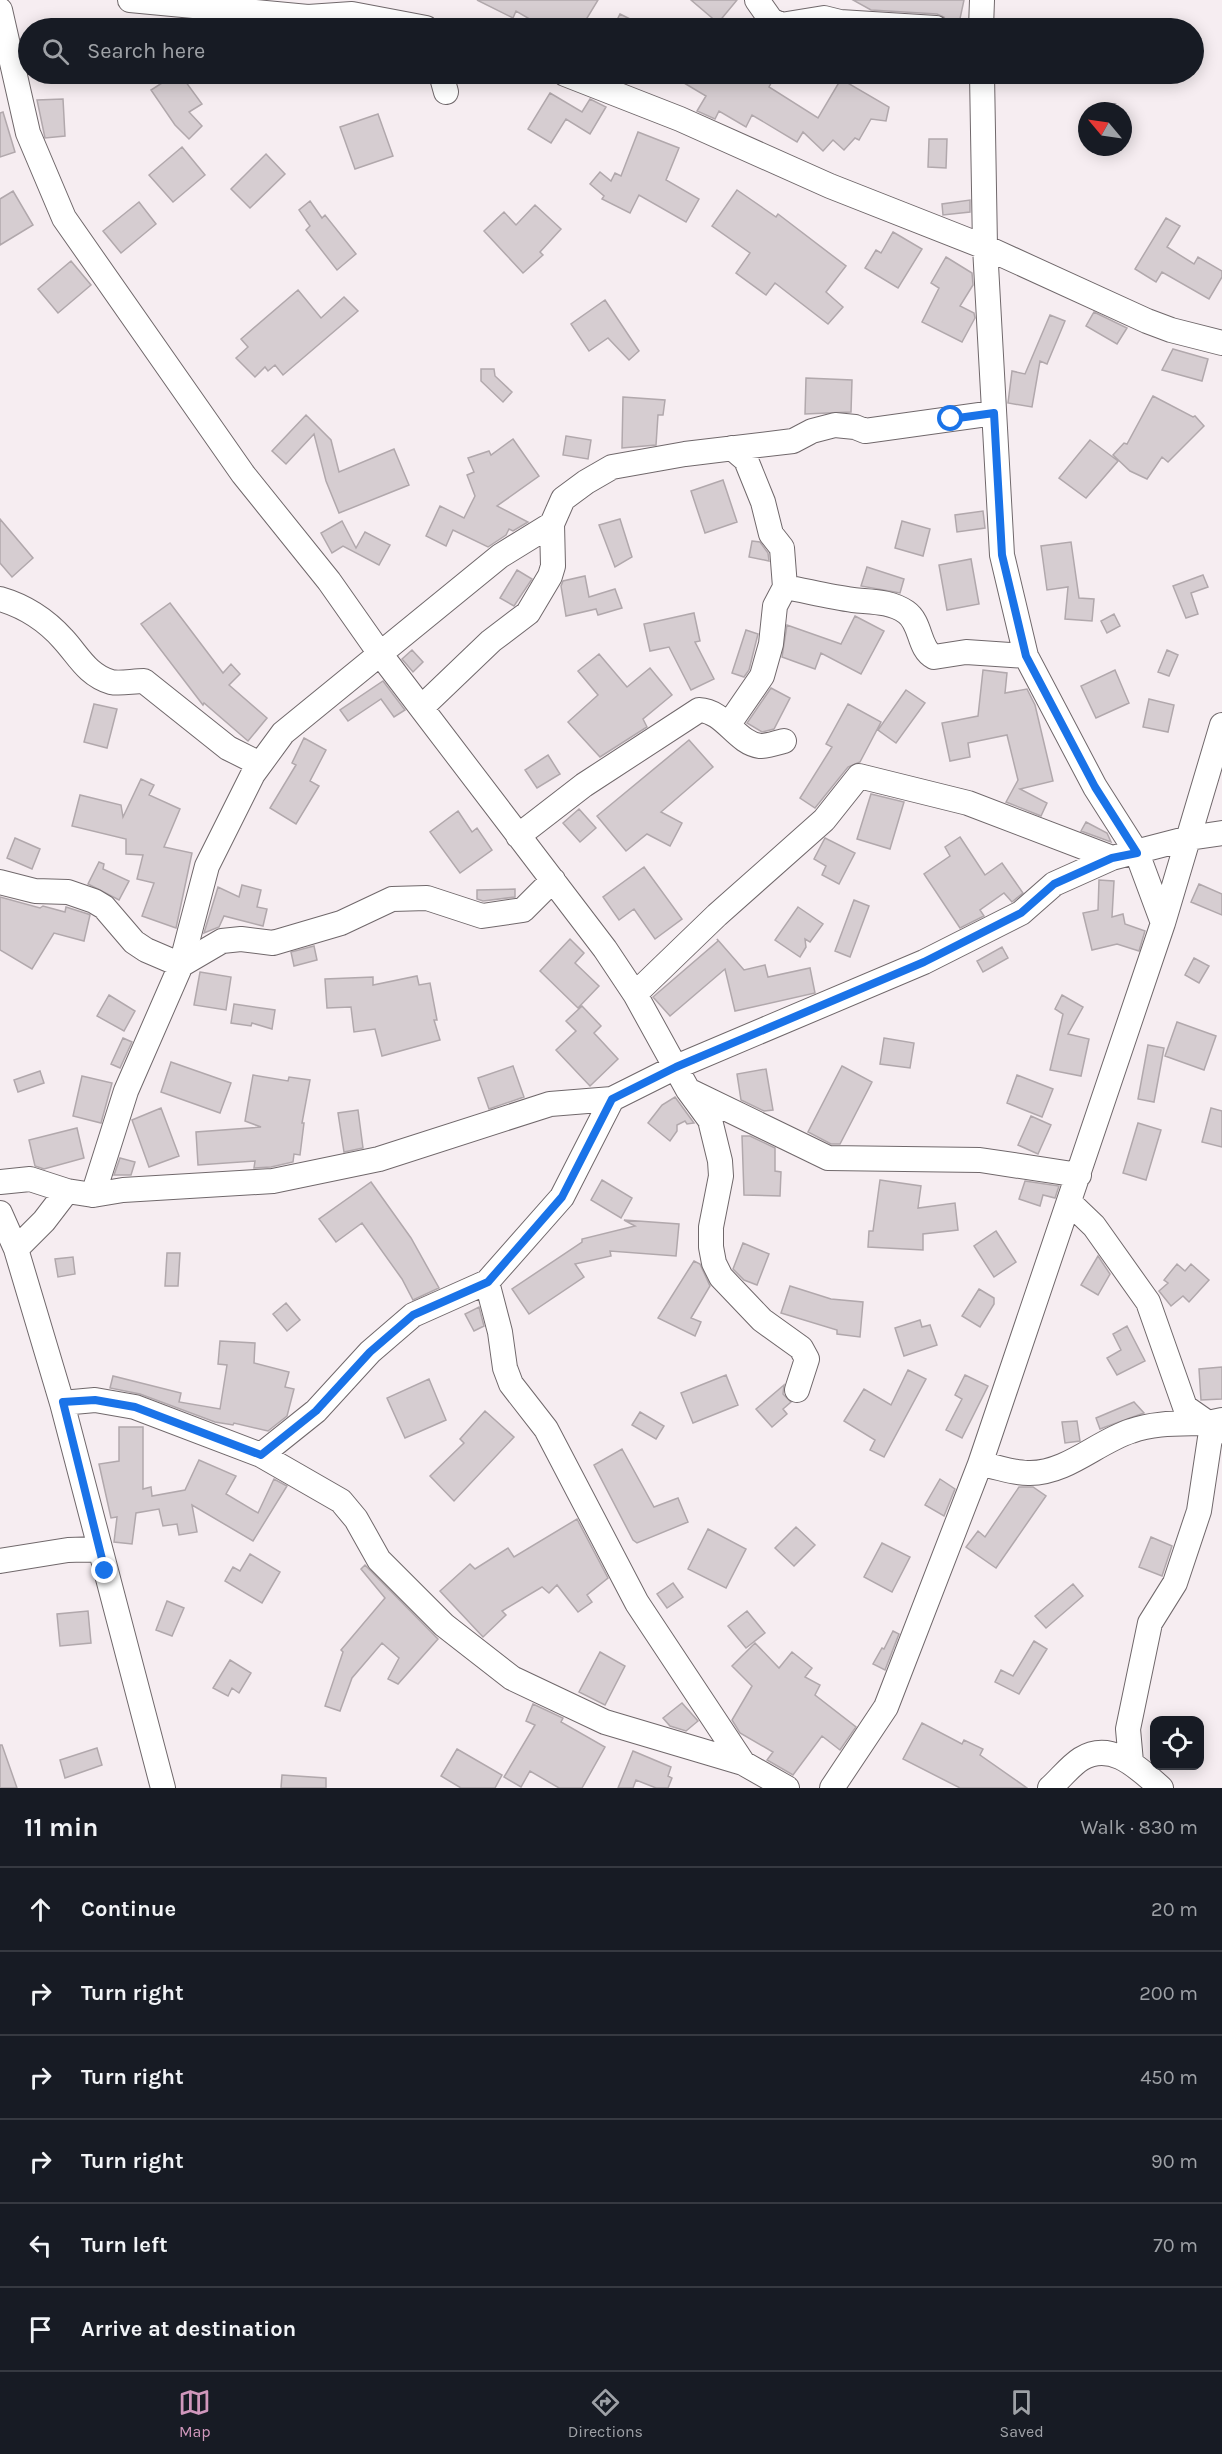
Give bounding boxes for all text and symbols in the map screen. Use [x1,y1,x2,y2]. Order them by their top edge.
search box [18,18,1204,84]
icon: search [39,35,72,68]
text: Search here [87,38,205,64]
north arrow [1078,102,1132,156]
route start [937,405,963,431]
route end [91,1557,117,1583]
map controls [1150,1716,1204,1770]
button: locate [1150,1716,1204,1770]
text: 11 min [24,1812,99,1843]
text: Walk · 830 m [1080,1816,1198,1839]
icon: ahead [24,1893,57,1926]
text: Continue [81,1896,176,1922]
text: 20 m [1151,1898,1198,1921]
icon: right [24,1977,57,2010]
text: Turn right [81,1980,184,2006]
text: 200 m [1139,1982,1198,2005]
icon: right [24,2061,57,2094]
text: Turn right [81,2064,184,2090]
text: 450 m [1140,2066,1198,2089]
icon: right [24,2145,57,2178]
text: Turn right [81,2148,184,2174]
text: 90 m [1151,2150,1198,2173]
icon: left [24,2229,57,2262]
text: Turn left [81,2232,168,2258]
text: 70 m [1153,2234,1198,2257]
icon: arrive [24,2313,57,2346]
text: Arrive at destination [81,2316,296,2342]
tab: Map [178,2386,211,2441]
tab: Directions [568,2386,643,2441]
tab: Saved [1000,2386,1044,2441]

